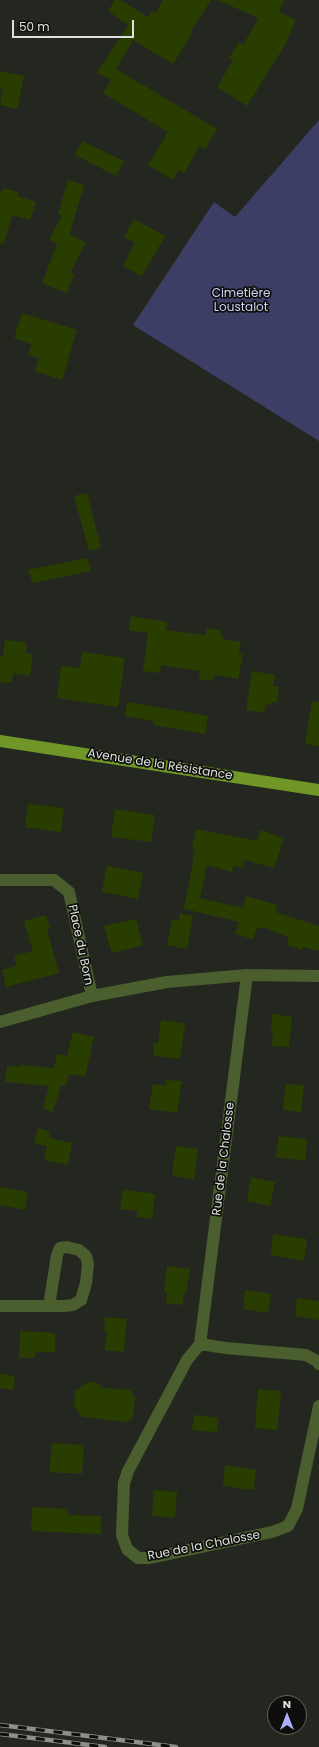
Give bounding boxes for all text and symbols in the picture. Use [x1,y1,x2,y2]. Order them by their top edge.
scale bar [14,12,136,38]
text: 50 m [19,18,50,35]
park label: Cimetière Loustalot [212,287,270,315]
street label: Avenue de la Résistance [87,746,233,784]
street label: Place du Born [64,903,96,987]
street label: Rue de la Chalosse [210,1101,238,1217]
street label: Rue de la Chalosse [147,1528,261,1564]
north arrow [267,1695,307,1735]
text: N [283,1696,291,1712]

